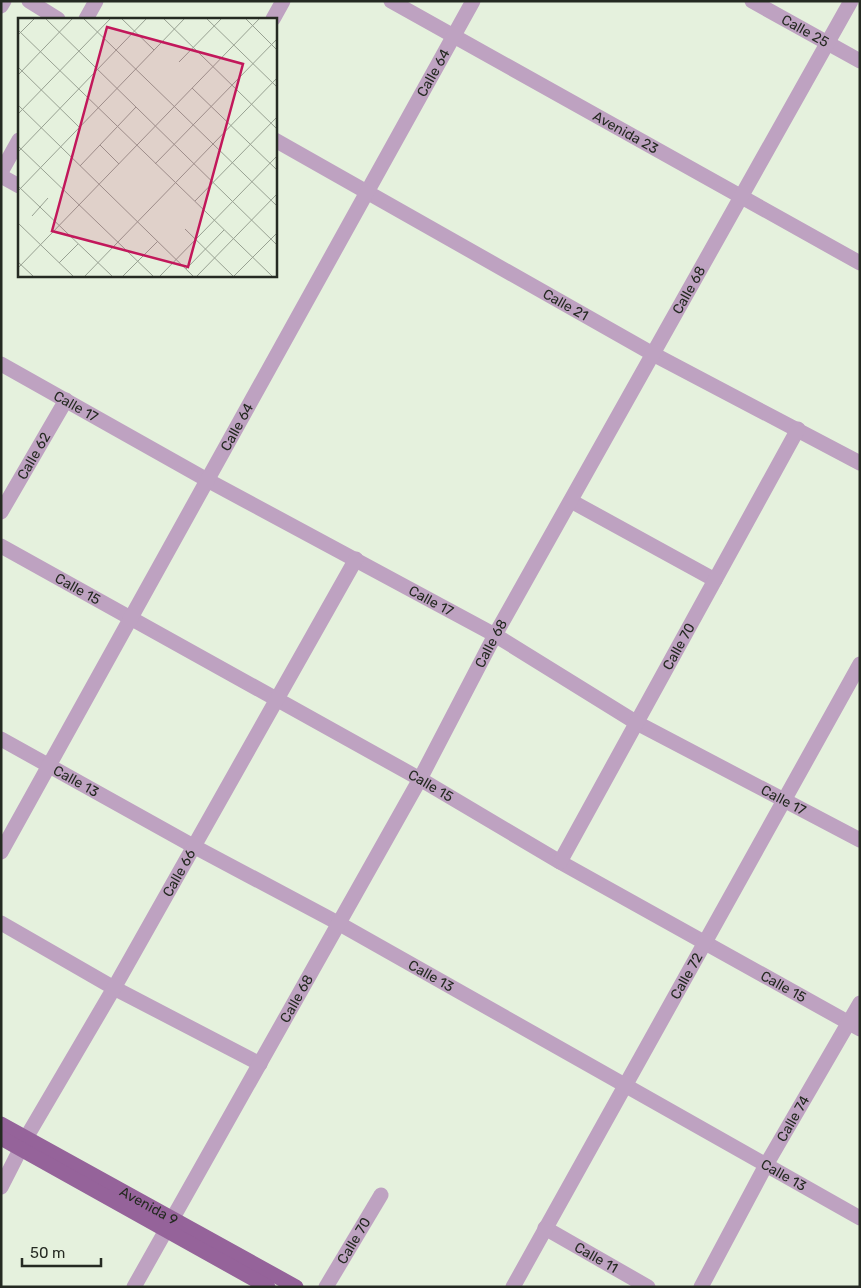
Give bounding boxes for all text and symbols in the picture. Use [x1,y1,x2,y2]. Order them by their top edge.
street label: Calle 25 [779,11,832,51]
inset map [18,18,276,276]
street label: Calle 64 [413,46,453,100]
street label: Avenida 23 [590,107,662,157]
street label: Calle 68 [668,263,709,317]
street label: Calle 21 [540,285,591,324]
street label: Calle 17 [51,387,101,425]
street label: Calle 64 [217,400,257,454]
street label: Calle 62 [13,429,54,482]
street label: Calle 15 [52,569,104,608]
street label: Calle 17 [406,582,457,620]
street label: Calle 68 [471,616,511,670]
street label: Calle 70 [659,620,698,673]
street label: Calle 13 [50,761,102,800]
street label: Calle 15 [405,766,456,805]
street label: Calle 17 [758,781,809,819]
street label: Calle 66 [159,846,199,900]
street label: Calle 72 [667,950,706,1002]
street label: Calle 13 [405,956,457,995]
street label: Calle 15 [758,967,809,1006]
street label: Calle 68 [276,971,317,1026]
street label: Calle 74 [773,1092,813,1145]
street label: Calle 13 [758,1155,810,1195]
street label: Avenida 9 [117,1183,181,1229]
street label: Calle 70 [333,1214,374,1267]
scale bar [22,1236,101,1268]
street label: Calle 11 [572,1238,621,1276]
text: 50 m [30,1244,65,1262]

